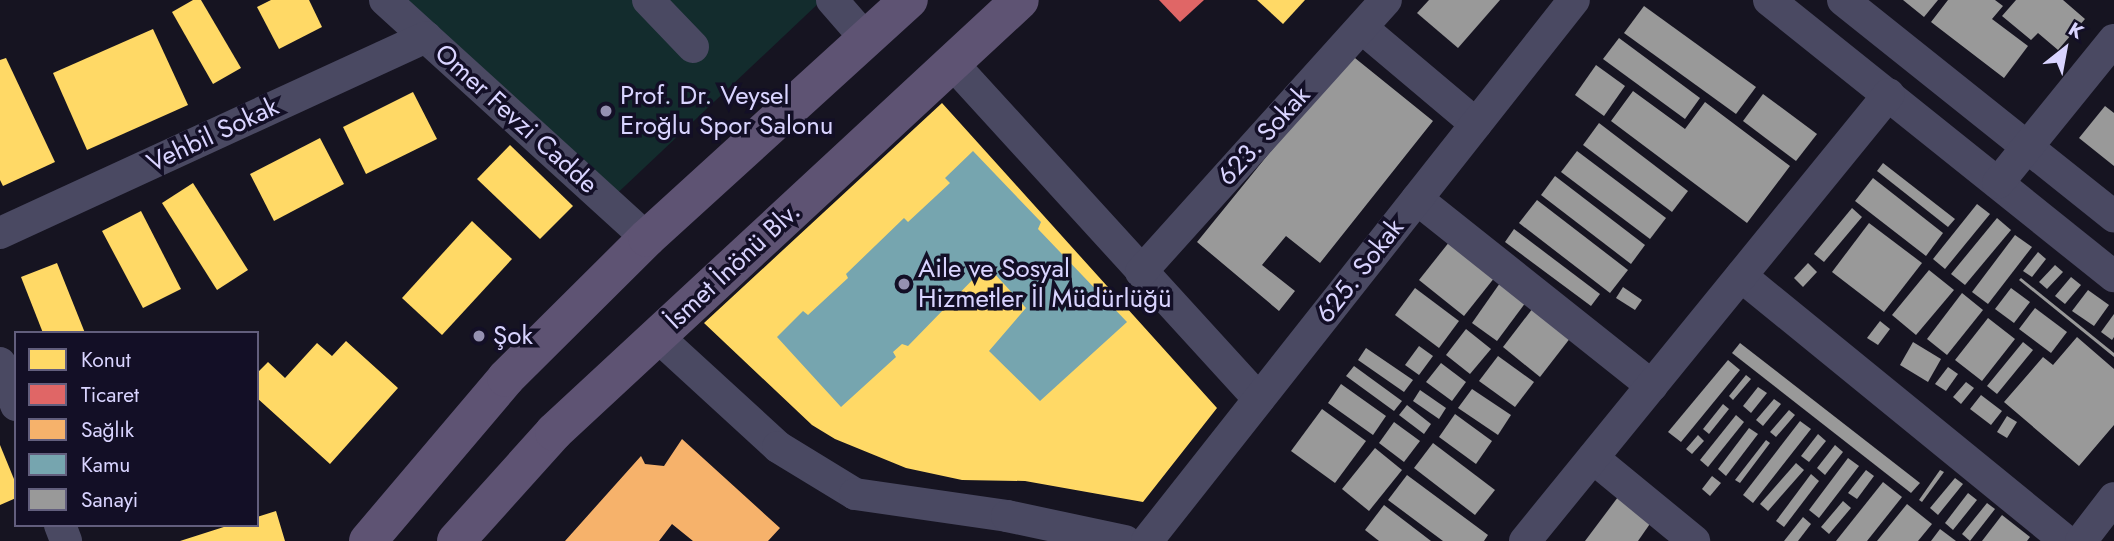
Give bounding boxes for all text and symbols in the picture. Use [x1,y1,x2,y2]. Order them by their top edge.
north arrow [2030,14,2100,84]
text: K [2063,16,2089,46]
street label: Omer Fevzi Cadde [428,38,604,200]
place label: Prof. Dr. Veysel Eroğlu Spor Salonu [620,80,833,142]
street label: 623. Sokak [1211,80,1317,192]
street label: Vehbil Sokak [142,91,284,179]
marker: Prof. Dr. Veysel Eroğlu Spor Salonu [598,103,614,119]
street label: İsmet İnönü Blv. [659,196,807,336]
street label: 625. Sokak [1310,213,1410,329]
place label: Aile ve Sosyal Hizmetler İl Müdürlüğü [918,253,1172,314]
marker: Aile ve Sosyal Hizmetler İl Müdürlüğü [896,276,912,292]
place label: Şok [493,320,533,352]
marker: Şok [471,328,487,344]
legend [14,331,259,527]
text: Konut [81,345,131,375]
text: Ticaret [81,380,139,410]
text: Sağlık [81,415,134,445]
text: Kamu [81,450,130,480]
text: Sanayi [81,485,138,515]

